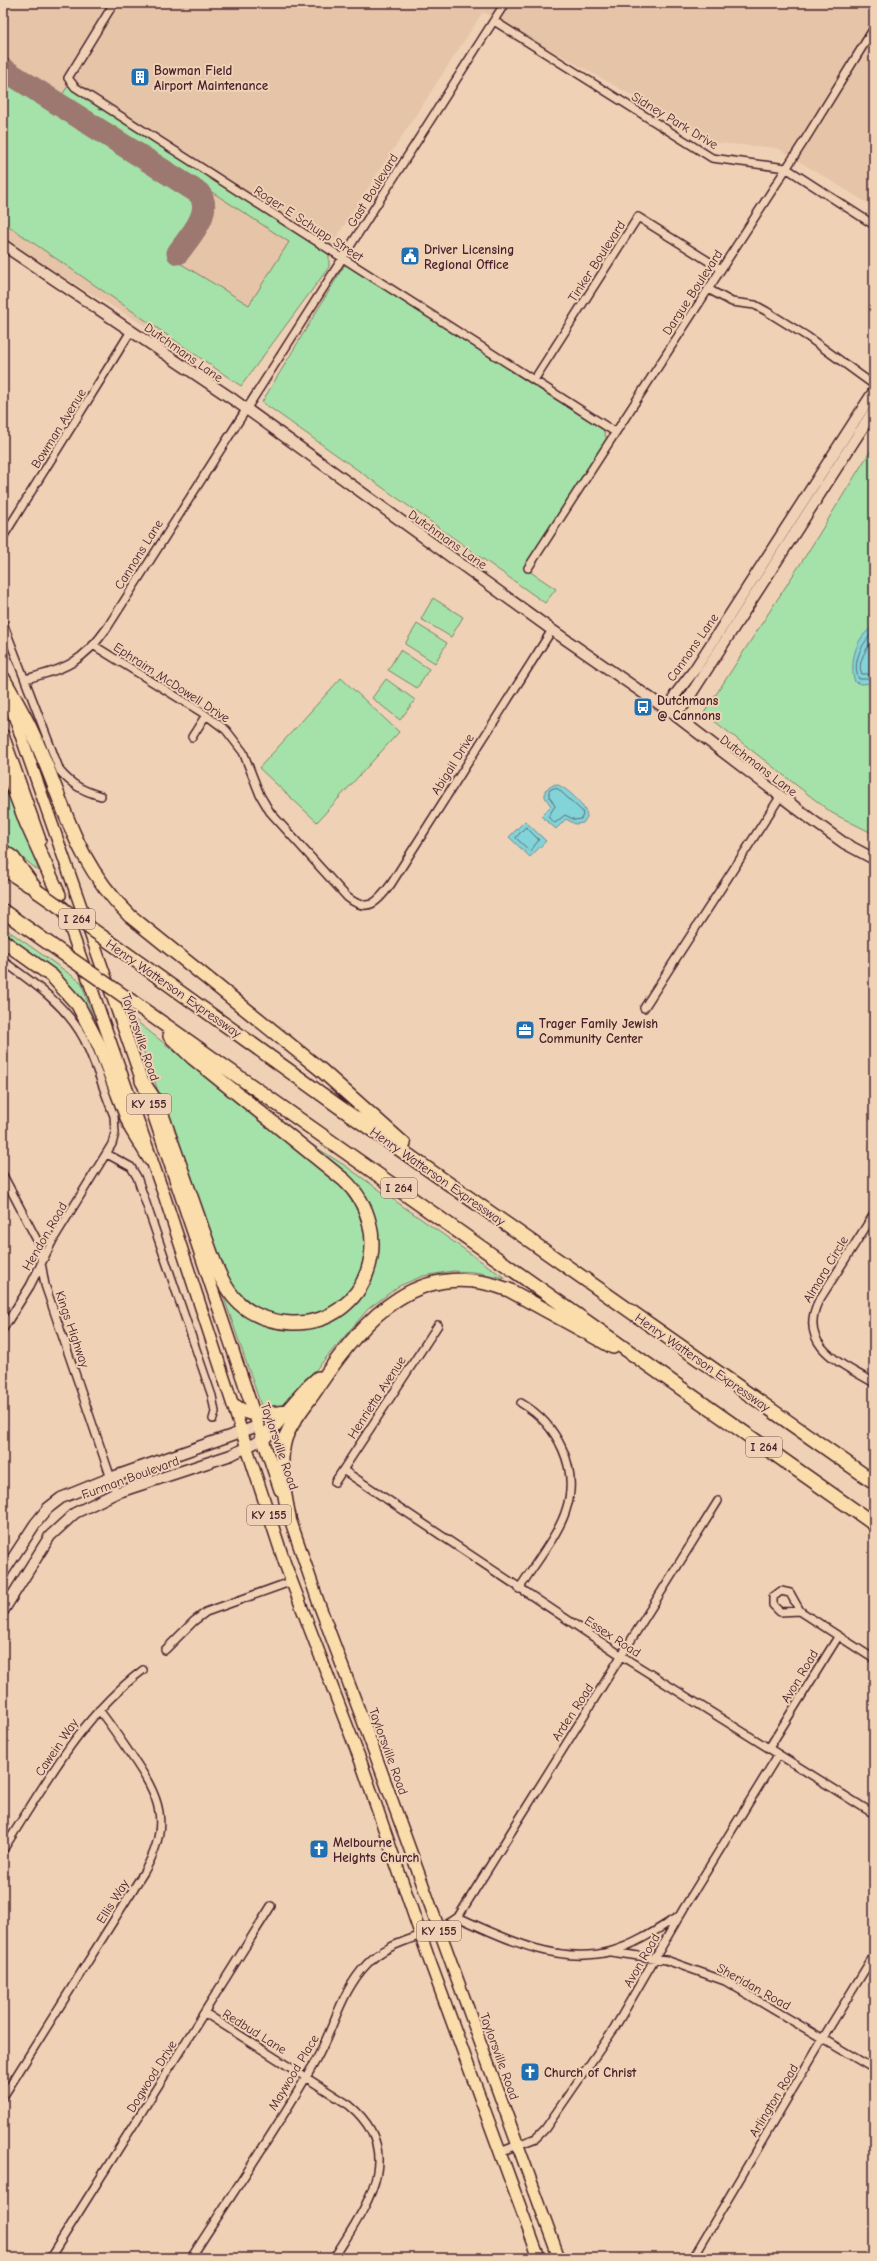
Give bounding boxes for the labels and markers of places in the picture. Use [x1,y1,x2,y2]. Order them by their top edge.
place label: Bowman Field Airport Maintenance [154,63,269,93]
building icon: Bowman Field Airport Maintenance [129,66,151,88]
place label: Driver Licensing Regional Office [424,242,514,272]
public building icon: Driver Licensing Regional Office [399,245,421,267]
place label: Dutchmans @ Cannons [657,693,721,723]
bus stop icon: Dutchmans @ Cannons [632,696,654,718]
place label: Trager Family Jewish Community Center [539,1016,658,1046]
office icon: Trager Family Jewish Community Center [514,1019,536,1041]
place label: Melbourne Heights Church [333,1835,420,1865]
church icon: Melbourne Heights Church [308,1838,330,1860]
church icon: Church of Christ [519,2061,541,2083]
place label: Church of Christ [544,2065,637,2080]

